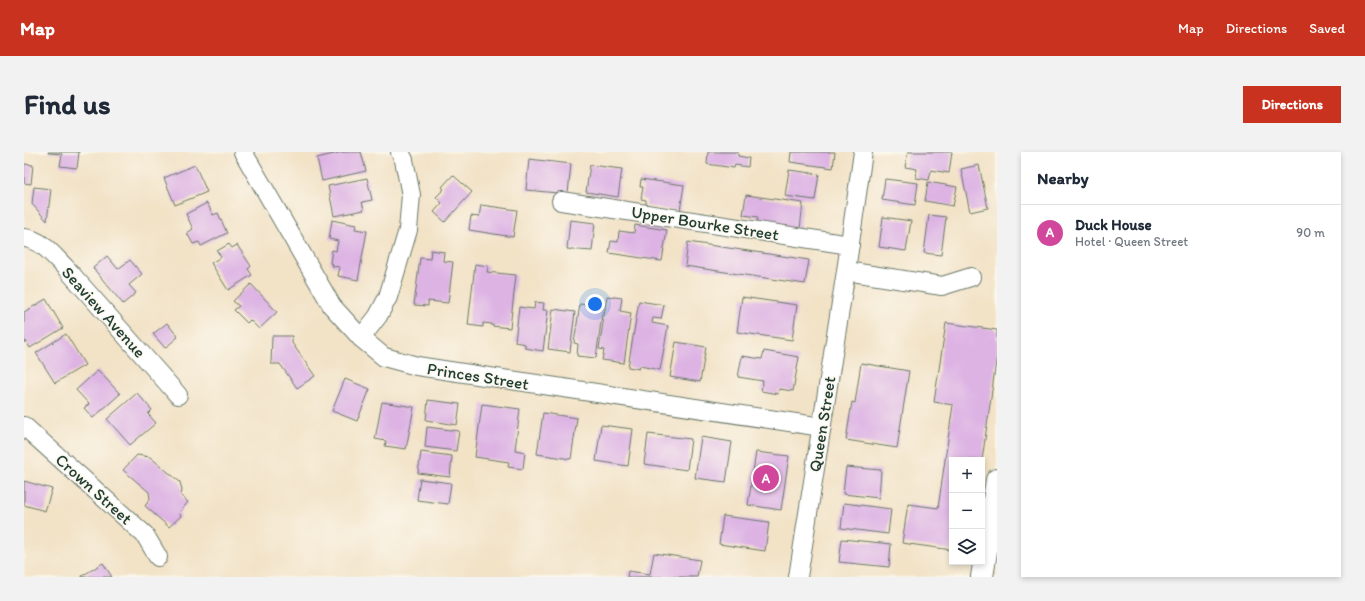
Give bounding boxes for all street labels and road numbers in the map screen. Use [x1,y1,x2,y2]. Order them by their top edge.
street label: Upper Bourke Street [630,201,781,245]
street label: Seaview Avenue [58,262,150,362]
street label: Princes Street [426,358,530,394]
street label: Queen Street [805,375,839,473]
street label: Crown Street [52,449,136,529]

